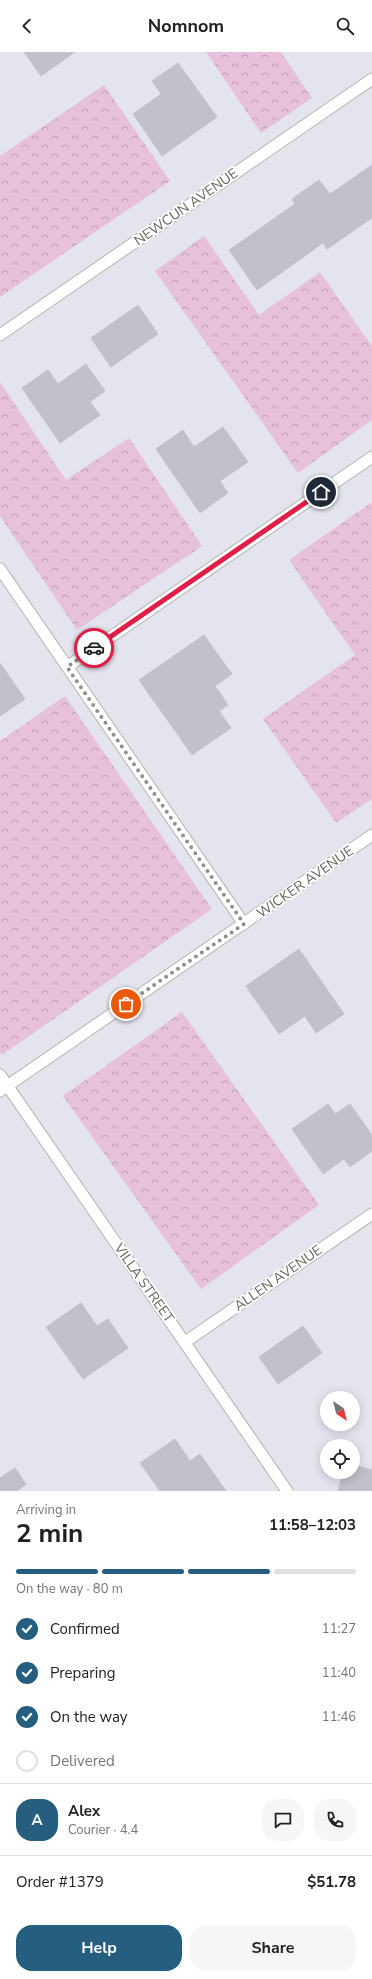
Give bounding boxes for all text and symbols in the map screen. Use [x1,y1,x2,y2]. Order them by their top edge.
text: Nomnom [148,14,224,38]
icon: back [16,15,38,37]
icon: search [334,15,356,37]
street label: NEWCUN AVENUE [130,164,242,250]
pin [304,475,338,509]
icon: home [310,481,332,503]
courier [74,628,114,668]
icon: car [83,637,105,659]
street label: WICKER AVENUE [253,841,357,923]
pin [109,987,143,1021]
icon: bag [115,993,137,1015]
street label: VILLA STREET [109,1239,179,1327]
street label: ALLEN AVENUE [230,1241,326,1315]
north arrow [320,1391,360,1431]
map controls [320,1391,360,1479]
button: locate [320,1439,360,1479]
text: Arriving in [16,1501,76,1519]
text: 11:58–12:03 [269,1515,356,1535]
text: 2 min [16,1516,83,1551]
text: On the way · 80 m [16,1580,123,1598]
icon: check [16,1618,38,1640]
text: Confirmed [50,1619,120,1639]
text: 11:27 [322,1620,356,1638]
icon: check [16,1662,38,1684]
text: Preparing [50,1663,115,1683]
text: 11:40 [322,1664,356,1682]
icon: check [16,1706,38,1728]
text: On the way [50,1707,128,1727]
text: 11:46 [322,1708,356,1726]
text: Delivered [50,1751,115,1771]
button: chat [262,1799,304,1841]
button: phone [314,1799,356,1841]
text: Alex [68,1801,100,1821]
text: A [31,1810,43,1830]
text: Courier · 4.4 [68,1821,138,1839]
text: Order #1379 [16,1872,104,1892]
text: $51.78 [307,1872,356,1892]
button: Help [16,1925,182,1971]
button: Share [190,1925,356,1971]

